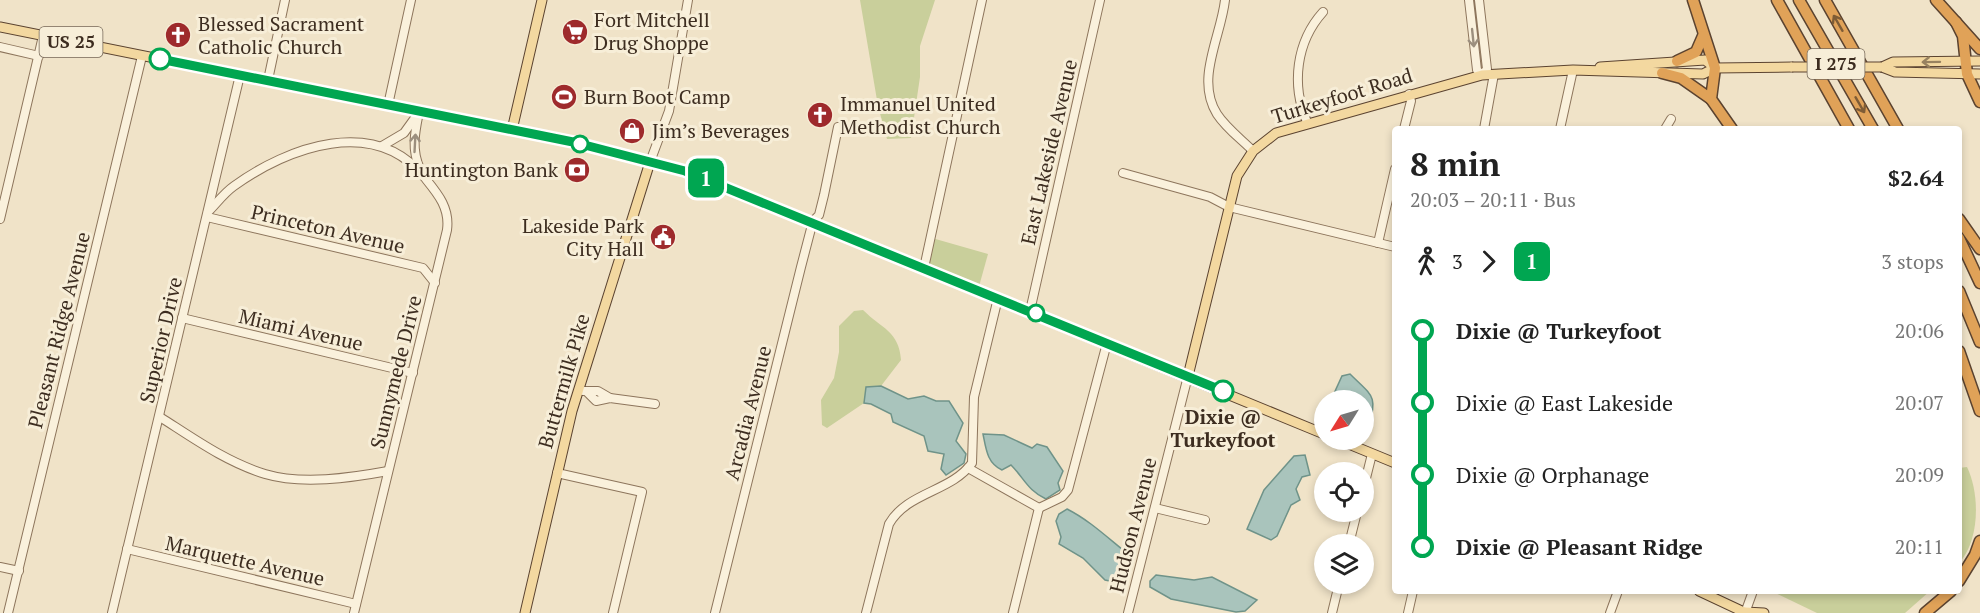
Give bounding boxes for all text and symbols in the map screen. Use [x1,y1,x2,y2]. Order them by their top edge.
place label: Fort Mitchell Drug Shoppe [594,6,710,56]
place label: Blessed Sacrament Catholic Church [198,10,365,60]
one-way arrow [1832,15,1843,33]
supermarket icon: Fort Mitchell Drug Shoppe [560,17,590,47]
church icon: Blessed Sacrament Catholic Church [163,20,193,50]
road number: US 25 [40,27,103,57]
one-way arrow [1468,28,1479,48]
unlabelled marker [149,48,171,70]
road number: I 275 [1808,49,1864,79]
street label: East Lakeside Avenue [1014,56,1083,247]
one-way arrow [1921,56,1941,68]
street label: Turkeyfoot Road [1268,61,1416,130]
sports icon: Burn Boot Camp [549,82,579,112]
place label: Burn Boot Camp [584,83,730,110]
place label: Immanuel United Methodist Church [840,90,1001,140]
one-way arrow [1855,96,1866,114]
church icon: Immanuel United Methodist Church [805,100,835,130]
shop icon: Jim’s Beverages [617,116,647,146]
place label: Jim’s Beverages [652,117,790,144]
one-way arrow [409,133,420,153]
unlabelled marker [571,135,589,153]
text: 8 min [1410,142,1500,185]
bank icon: Huntington Bank [562,155,592,185]
place label: Huntington Bank [404,156,559,183]
line badge: 1 [686,158,726,198]
text: $2.64 [1888,163,1944,192]
text: 1 [700,164,712,192]
text: 20:03 – 20:11 · Bus [1410,186,1576,213]
street label: Princeton Avenue [249,198,408,259]
place label: Lakeside Park City Hall [522,212,645,262]
public building icon: Lakeside Park City Hall [648,222,678,252]
street label: Pleasant Ridge Avenue [21,229,96,431]
icon: walk [1410,245,1443,278]
icon: forward [1472,245,1505,278]
text: 1 [1526,247,1538,275]
text: 3 [1452,248,1463,275]
text: 3 stops [1881,248,1944,275]
street label: Superior Drive [133,274,188,406]
street label: Sunnymede Drive [363,292,428,451]
street label: Miami Avenue [236,302,366,357]
unlabelled marker [1027,304,1045,322]
street label: Buttermilk Pike [531,310,596,451]
text: Dixie @ Turkeyfoot [1456,316,1662,345]
text: 20:06 [1895,317,1944,344]
street label: Arcadia Avenue [718,343,777,483]
marker: Dixie @ Turkeyfoot [1212,380,1234,402]
text: Dixie @ East Lakeside [1456,388,1673,417]
text: 20:07 [1895,389,1944,416]
north arrow [1314,390,1374,450]
map controls [1314,390,1374,594]
place label: Dixie @ Turkeyfoot [1171,403,1275,453]
street label: Hudson Avenue [1103,454,1162,595]
text: Dixie @ Orphanage [1456,460,1649,489]
text: 20:09 [1895,461,1944,488]
button: locate [1314,462,1374,522]
street label: Marquette Avenue [163,529,327,592]
text: Dixie @ Pleasant Ridge [1456,532,1703,561]
text: 20:11 [1895,533,1944,560]
button: layers [1314,534,1374,594]

